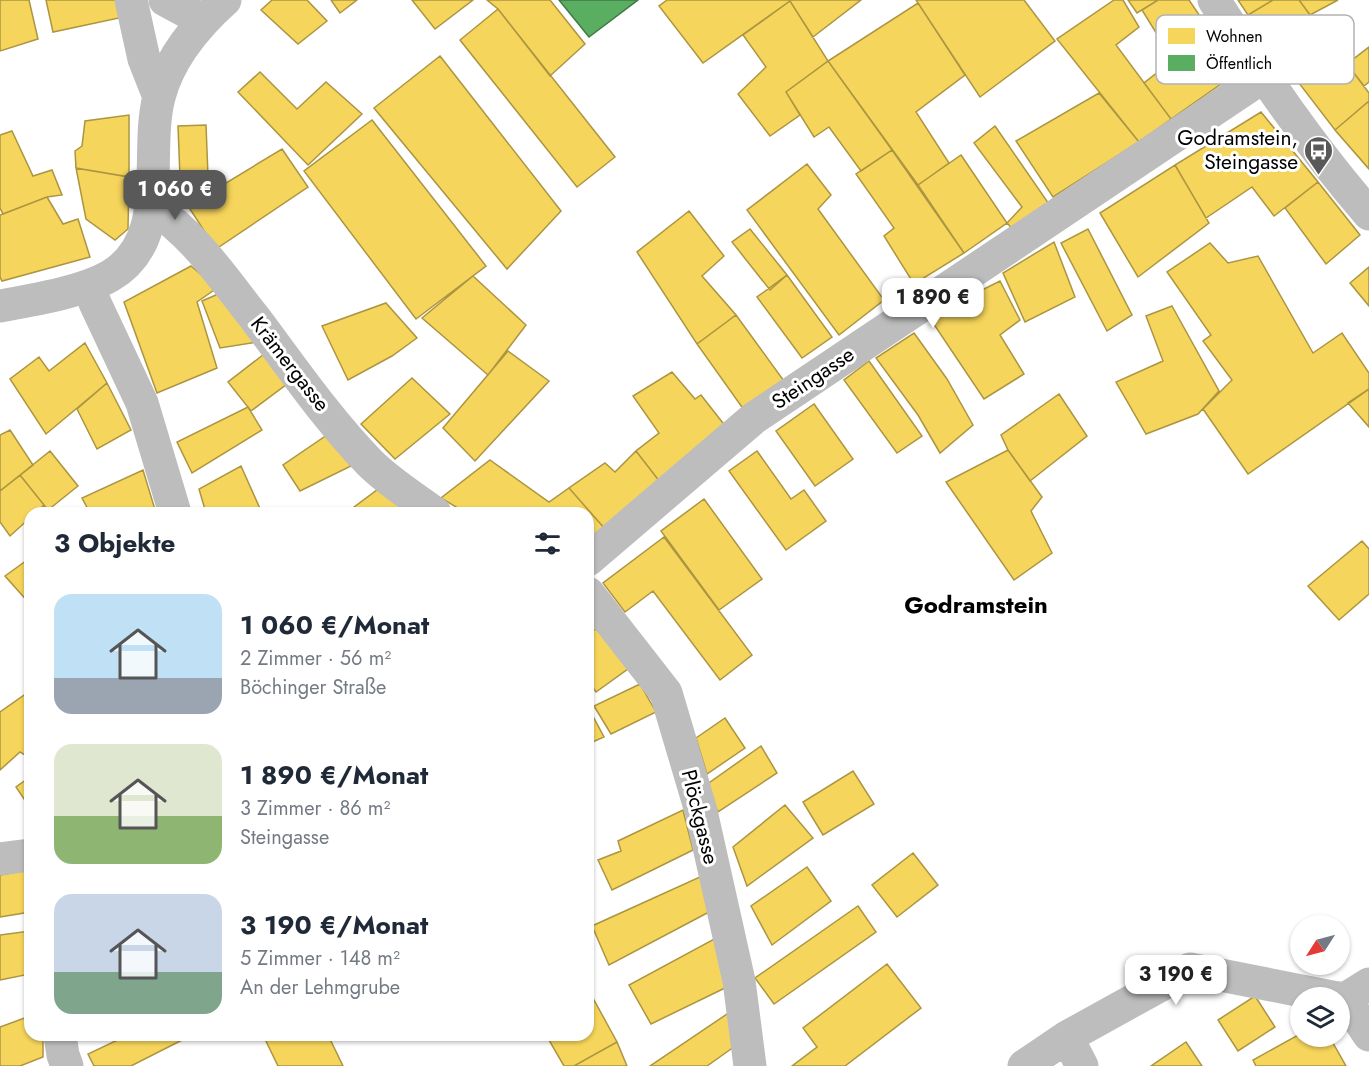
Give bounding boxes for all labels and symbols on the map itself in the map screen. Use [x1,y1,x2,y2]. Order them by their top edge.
legend [1156,15,1354,84]
text: Wohnen [1206,25,1263,48]
text: Öffentlich [1206,52,1272,75]
place label: Godramstein, Steingasse [1177,123,1298,177]
bus stop icon: Godramstein, Steingasse [1303,134,1335,176]
pin: 1 060 € [120,170,230,221]
pin: 1 890 € [878,278,988,329]
street label: Krämergasse [243,310,337,418]
street label: Steingasse [766,339,860,417]
district label: Godramstein [904,587,1048,622]
street label: Plöckgasse [674,767,726,868]
north arrow [1290,915,1350,975]
pin: 3 190 € [1121,955,1231,1006]

